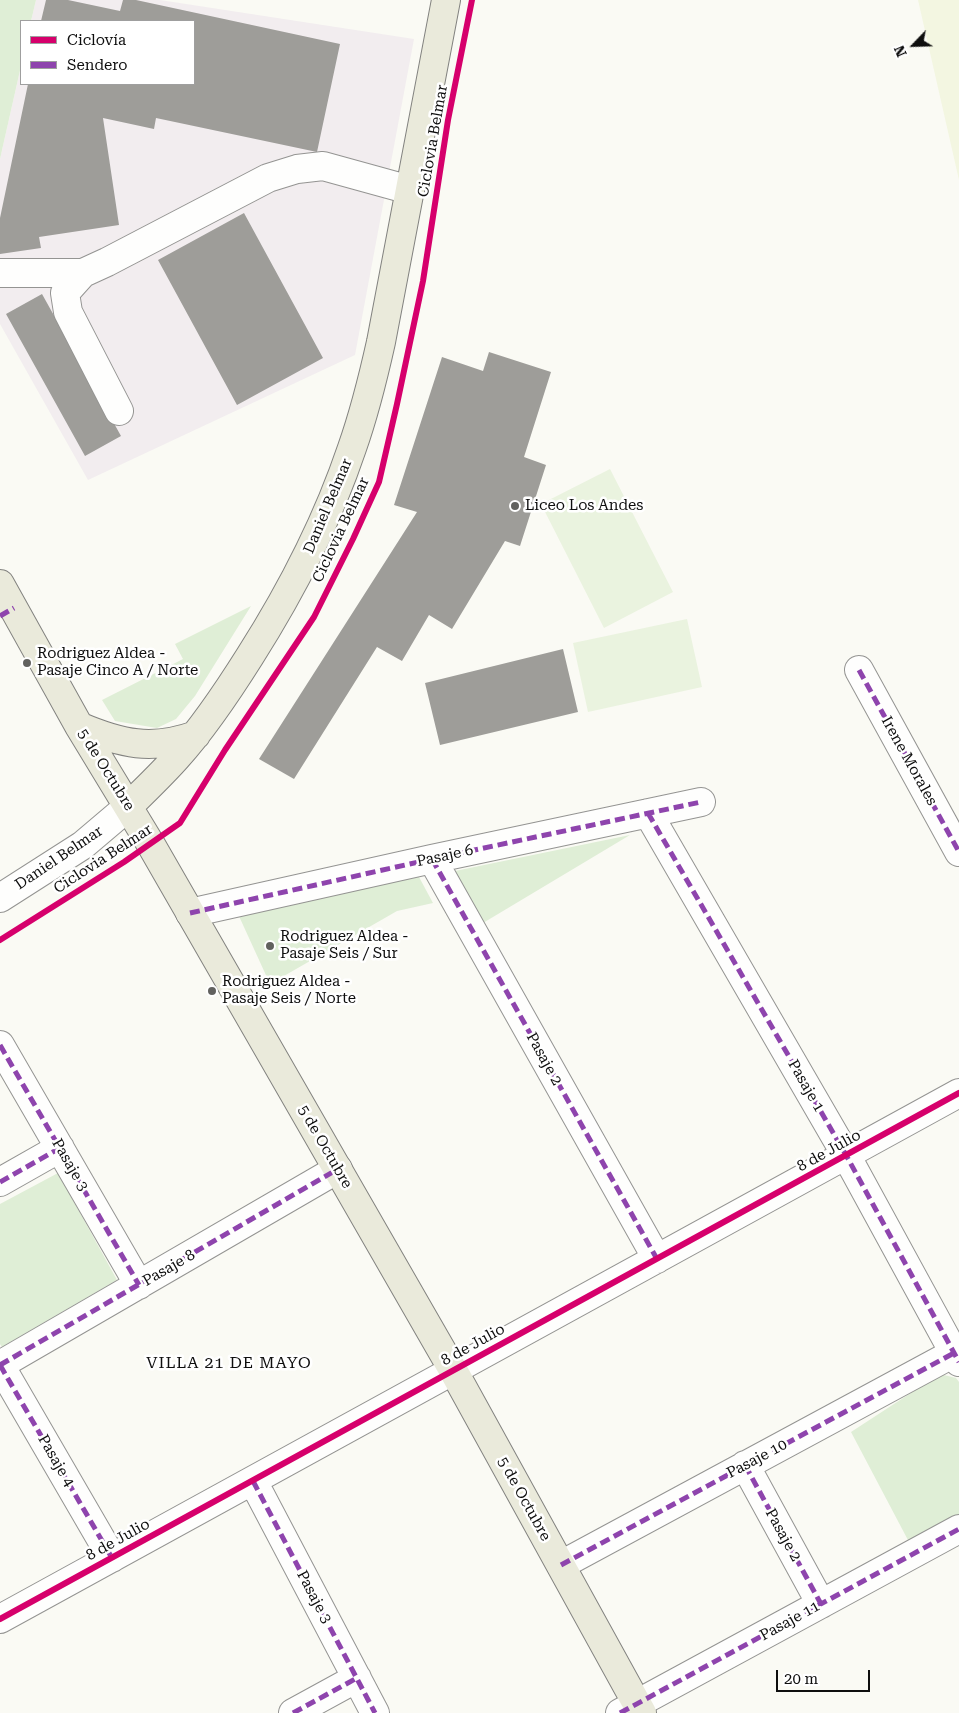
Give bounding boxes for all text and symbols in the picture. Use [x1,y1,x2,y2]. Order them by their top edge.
legend [20,20,195,85]
north arrow [889,20,939,70]
text: Ciclovía [67,31,126,49]
text: N [891,43,910,59]
text: Sendero [67,56,128,74]
street label: Ciclovia Belmar [414,83,452,199]
street label: Daniel Belmar [300,456,356,556]
street label: Ciclovia Belmar [309,475,373,585]
place label: Liceo Los Andes [525,497,643,515]
marker: Liceo Los Andes [509,500,521,512]
place label: Rodriguez Aldea - Pasaje Cinco A / Norte [37,645,198,680]
marker: Rodriguez Aldea - Pasaje Cinco A / Norte [21,657,33,669]
street label: Irene Morales [877,713,941,809]
street label: 5 de Octubre [74,726,138,814]
street label: Ciclovia Belmar [50,820,156,898]
street label: Daniel Belmar [12,822,106,894]
street label: Pasaje 6 [415,841,475,871]
place label: Rodriguez Aldea - Pasaje Seis / Sur [280,928,409,963]
marker: Rodriguez Aldea - Pasaje Seis / Sur [264,940,276,952]
place label: Rodriguez Aldea - Pasaje Seis / Norte [222,973,356,1008]
marker: Rodriguez Aldea - Pasaje Seis / Norte [206,985,218,997]
street label: Pasaje 2 [522,1030,566,1088]
street label: Pasaje 1 [784,1057,828,1115]
street label: 5 de Octubre [294,1102,356,1192]
street label: 8 de Julio [794,1126,864,1176]
street label: Pasaje 3 [48,1136,92,1194]
street label: Pasaje 8 [140,1246,198,1290]
street label: 8 de Julio [438,1320,508,1370]
district label: VILLA 21 DE MAYO [144,1353,314,1373]
street label: Pasaje 4 [34,1432,78,1490]
street label: Pasaje 10 [724,1436,790,1482]
street label: 5 de Octubre [494,1454,554,1544]
street label: Pasaje 2 [761,1506,805,1564]
street label: 8 de Julio [83,1515,153,1565]
street label: Pasaje 3 [293,1567,335,1627]
street label: Pasaje 11 [757,1597,823,1645]
scale bar [779,1660,873,1692]
text: 20 m [784,1670,818,1688]

